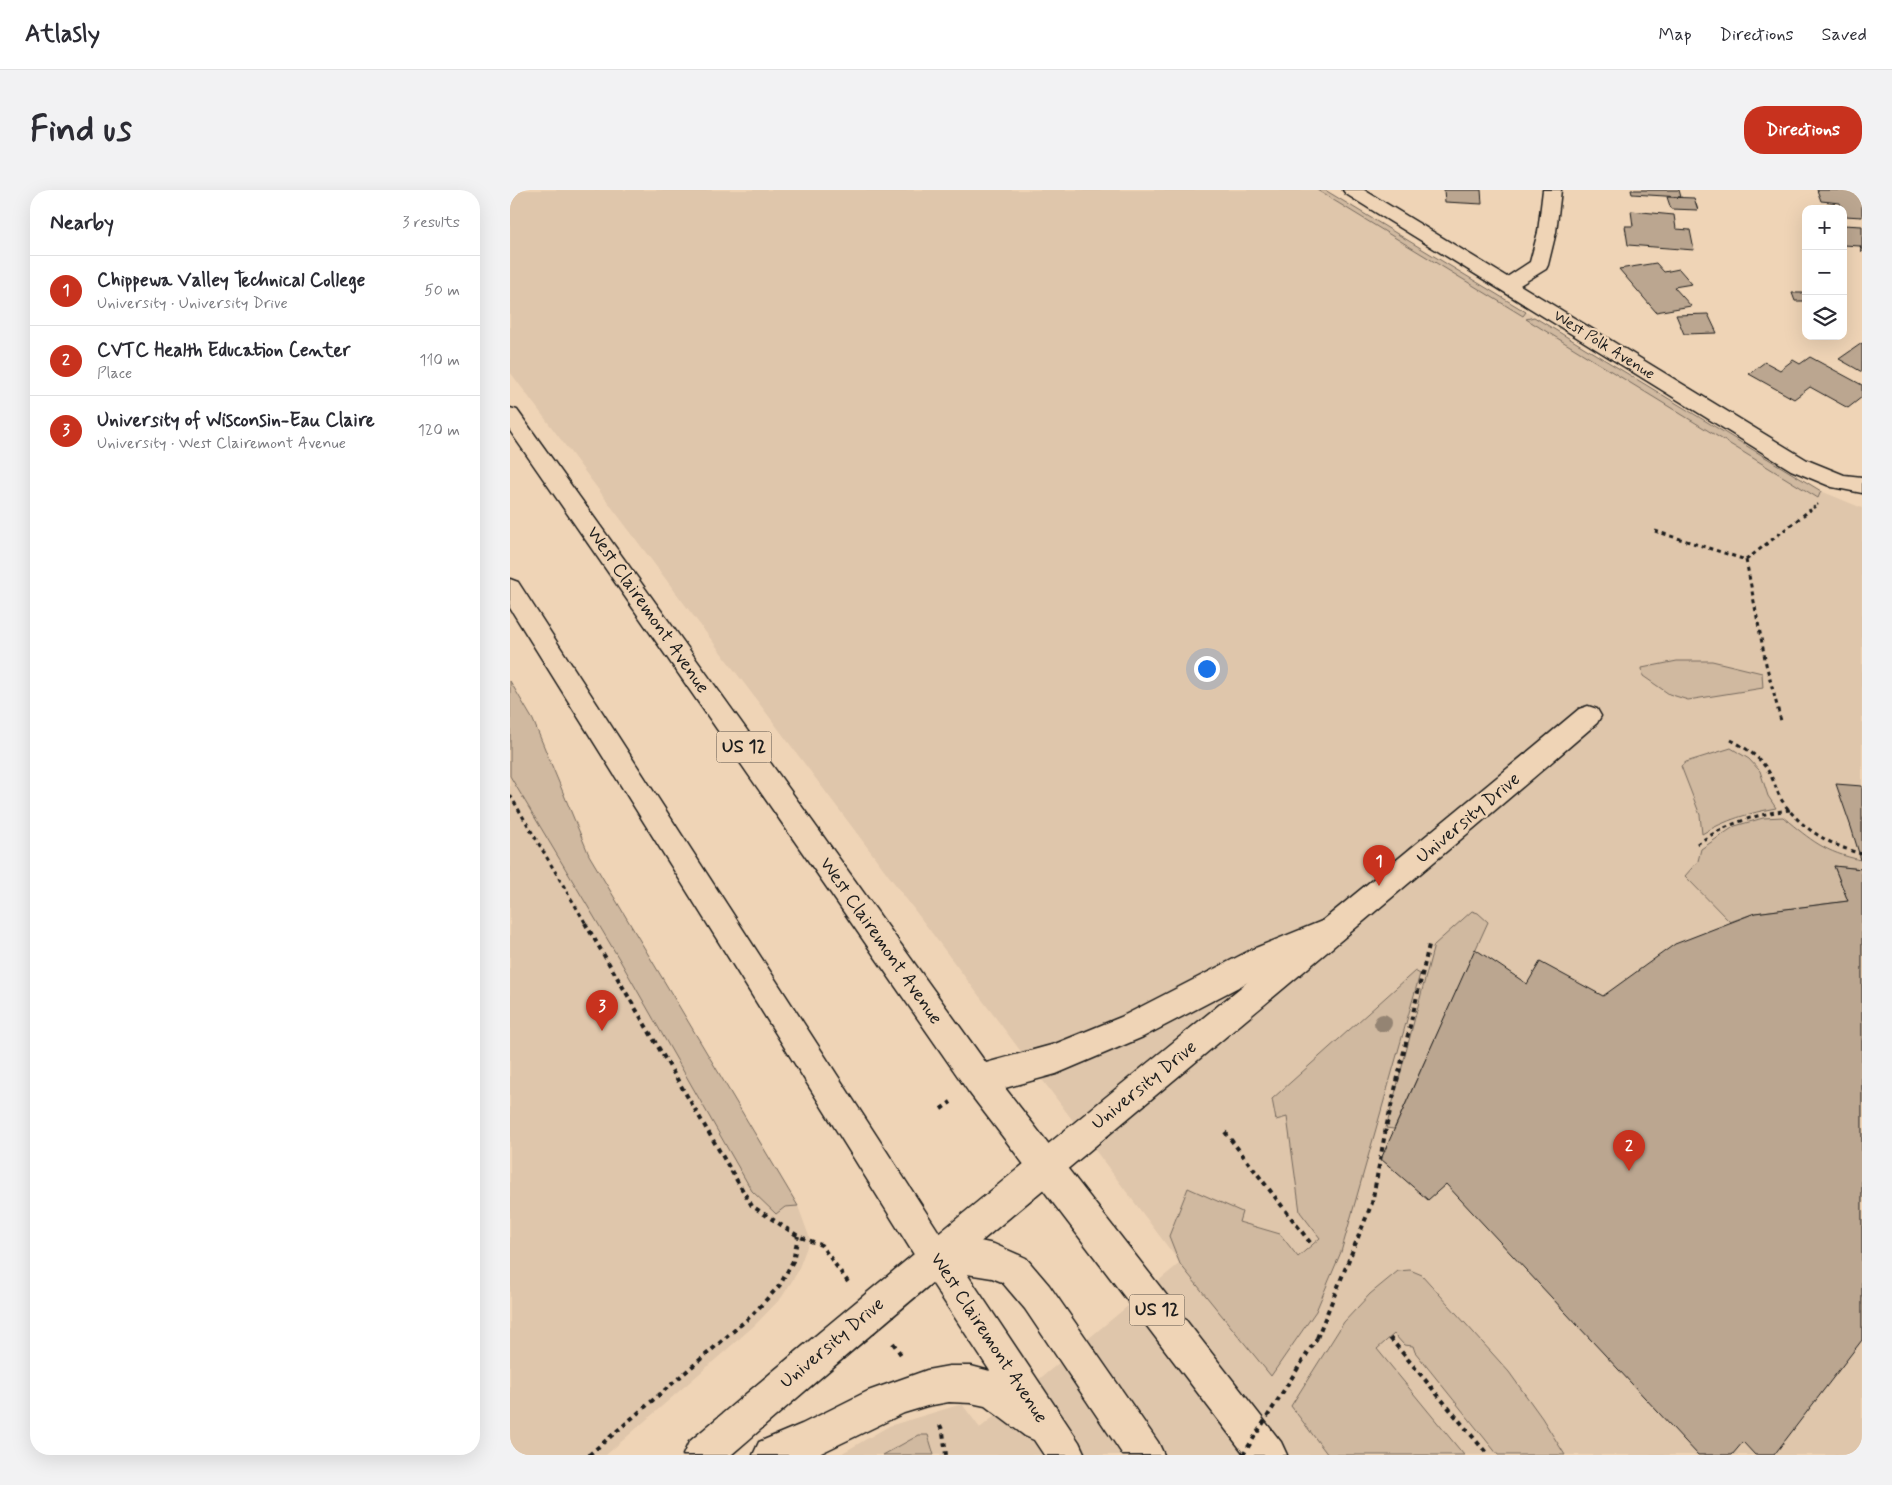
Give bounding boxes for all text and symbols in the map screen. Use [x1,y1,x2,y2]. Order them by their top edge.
text: Atlasly [25,19,100,50]
text: Map [1659,23,1692,47]
text: Directions [1720,23,1794,47]
text: Saved [1822,23,1867,47]
button: Directions [1744,106,1862,154]
text: Find us [30,107,132,153]
map controls [1802,205,1847,340]
button: + [1802,205,1847,250]
text: Nearby [50,209,114,237]
text: 3 results [402,212,460,233]
button: − [1802,250,1847,295]
text: Chippewa Valley Technical College [97,268,365,293]
text: 1 [62,280,70,301]
text: 50 m [424,280,460,301]
text: University · University Drive [97,293,288,314]
button: layers [1802,295,1847,340]
street label: West Polk Avenue [1549,305,1659,385]
text: CVTC Health Education Center [97,338,350,363]
text: 2 [62,350,70,371]
text: 110 m [419,350,460,371]
text: Place [97,363,132,384]
text: University of Wisconsin-Eau Claire [97,408,375,433]
text: 3 [62,420,70,441]
text: 120 m [418,420,460,441]
text: University · West Clairemont Avenue [97,433,346,454]
street label: West Clairemont Avenue [581,522,715,698]
your location [1194,656,1220,682]
road number: US 12 [716,732,772,762]
street label: University Drive [1410,767,1526,869]
pin: 1 [1363,845,1395,886]
street label: West Clairemont Avenue [814,853,948,1029]
pin: 3 [586,990,618,1031]
street label: University Drive [1086,1035,1202,1135]
pin: 2 [1613,1130,1645,1171]
street label: West Clairemont Avenue [924,1248,1054,1428]
street label: University Drive [774,1292,890,1394]
road number: US 12 [1130,1294,1184,1326]

